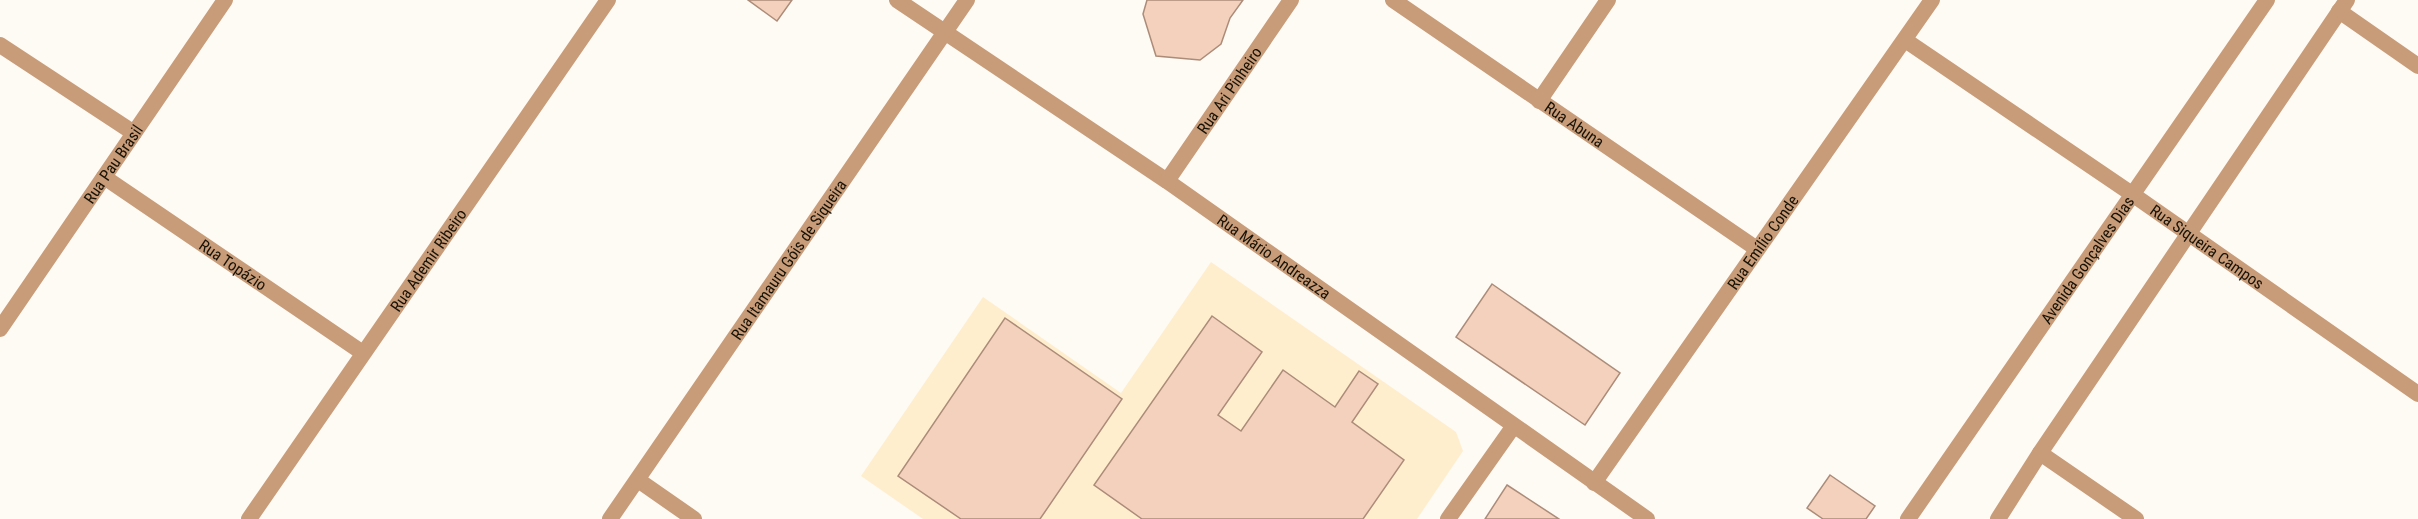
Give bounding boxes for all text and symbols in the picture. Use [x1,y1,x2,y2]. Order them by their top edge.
street label: Rua Ari Pinheiro [1193,43,1266,137]
street label: Rua Abuna [1541,97,1608,151]
street label: Rua Pau Brasil [79,121,146,207]
street label: Rua Itamauru Góis de Siqueira [727,176,850,343]
street label: Rua Emílio Conde [1723,191,1802,293]
street label: Avenida Gonçalves Dias [2037,193,2138,327]
street label: Rua Siqueira Campos [2147,200,2268,293]
street label: Rua Ademir Ribeiro [386,205,470,315]
street label: Rua Mário Andreazza [1214,210,1334,303]
street label: Rua Topázio [196,235,270,294]

